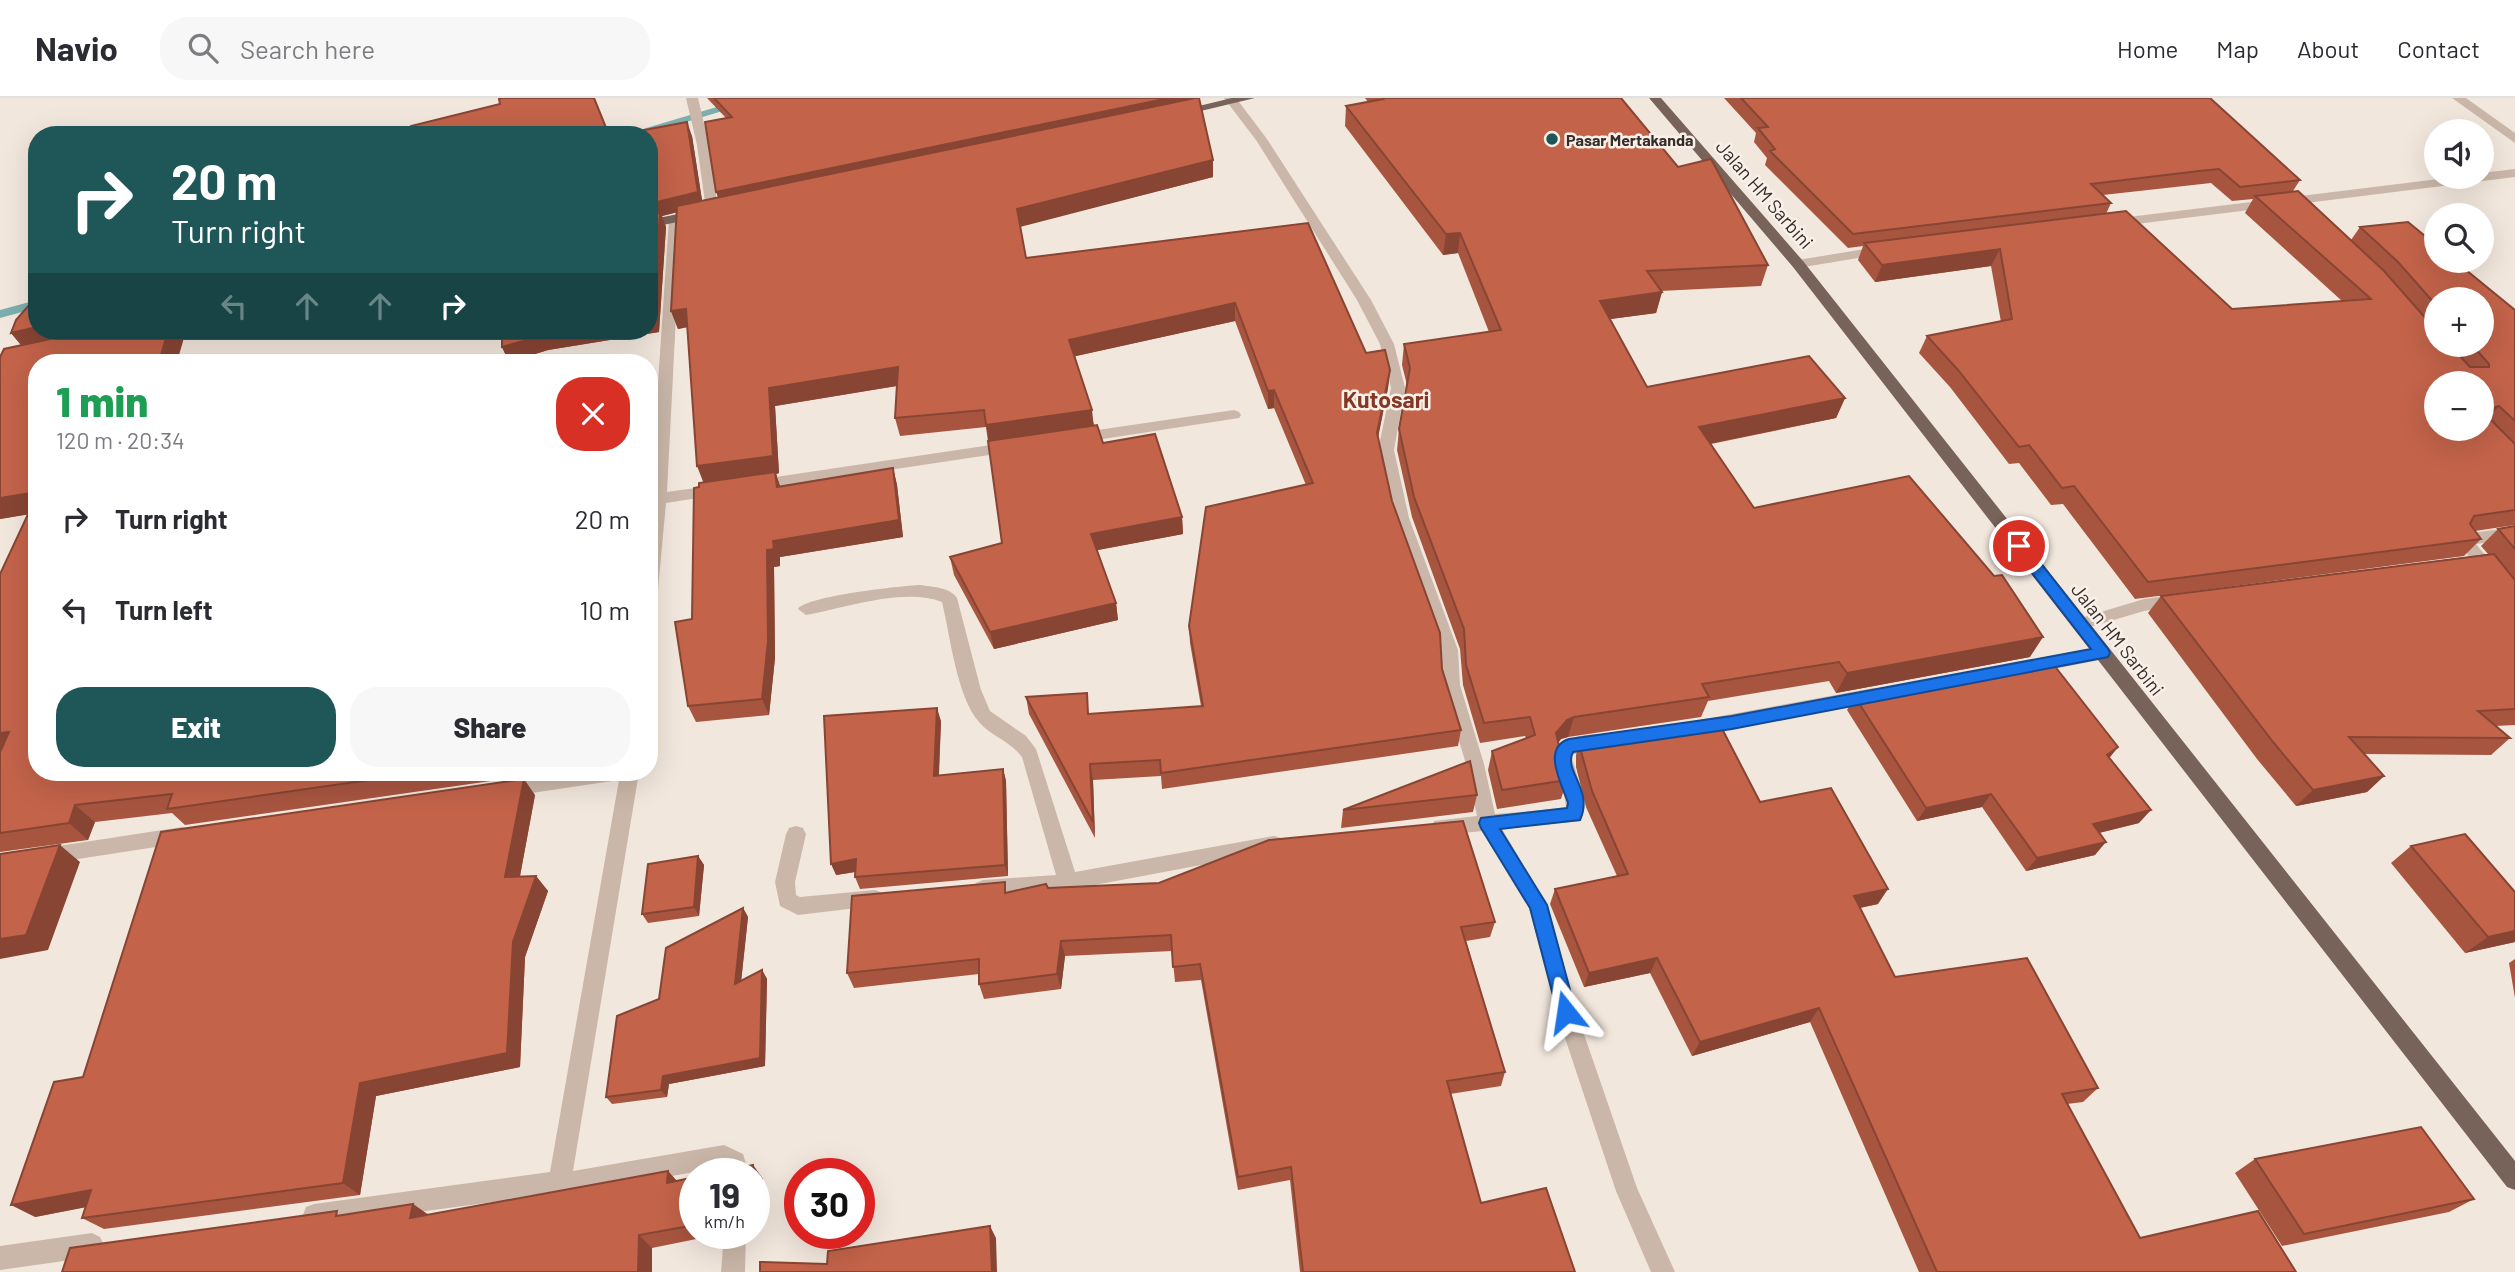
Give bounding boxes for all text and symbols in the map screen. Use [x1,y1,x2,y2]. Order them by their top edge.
search box [160,17,650,80]
text: Navio [35,28,118,68]
icon: search [184,29,222,67]
text: Search here [240,33,375,64]
text: Home [2117,34,2178,63]
text: Map [2216,34,2259,63]
text: About [2297,34,2359,63]
text: Contact [2397,34,2480,63]
map controls [2424,119,2494,441]
button: sound [2424,119,2494,189]
place label: Pasar Mertakanda [1566,130,1693,149]
marker: Pasar Mertakanda [1544,131,1560,147]
street label: Jalan HM Sarbini [1712,135,1818,253]
text: 20 m [171,151,277,210]
icon: right [56,154,147,245]
button: search [2424,203,2494,273]
text: Turn right [171,211,306,249]
icon: left [215,287,253,325]
icon: ahead [288,287,326,325]
icon: ahead [361,287,399,325]
icon: right [434,287,472,325]
button: + [2424,287,2494,357]
button: − [2424,371,2494,441]
text: 1 min [56,375,148,425]
button: close [556,377,630,451]
district label: Kutosari [1343,385,1429,413]
text: 120 m · 20:34 [56,426,185,454]
icon: right [56,500,94,538]
text: Turn right [115,503,228,534]
text: 20 m [575,503,630,534]
pin [1989,516,2049,576]
icon: arrive [2000,527,2038,565]
street label: Jalan HM Sarbini [2067,578,2169,700]
icon: left [56,591,94,629]
text: Turn left [115,594,213,625]
text: 10 m [580,594,630,625]
button: Exit [56,687,336,767]
button: Share [350,687,630,767]
position arrow [1529,975,1603,1049]
speed limit sign: 30 [784,1158,875,1249]
text: 19 [709,1173,740,1215]
text: km/h [704,1210,745,1232]

